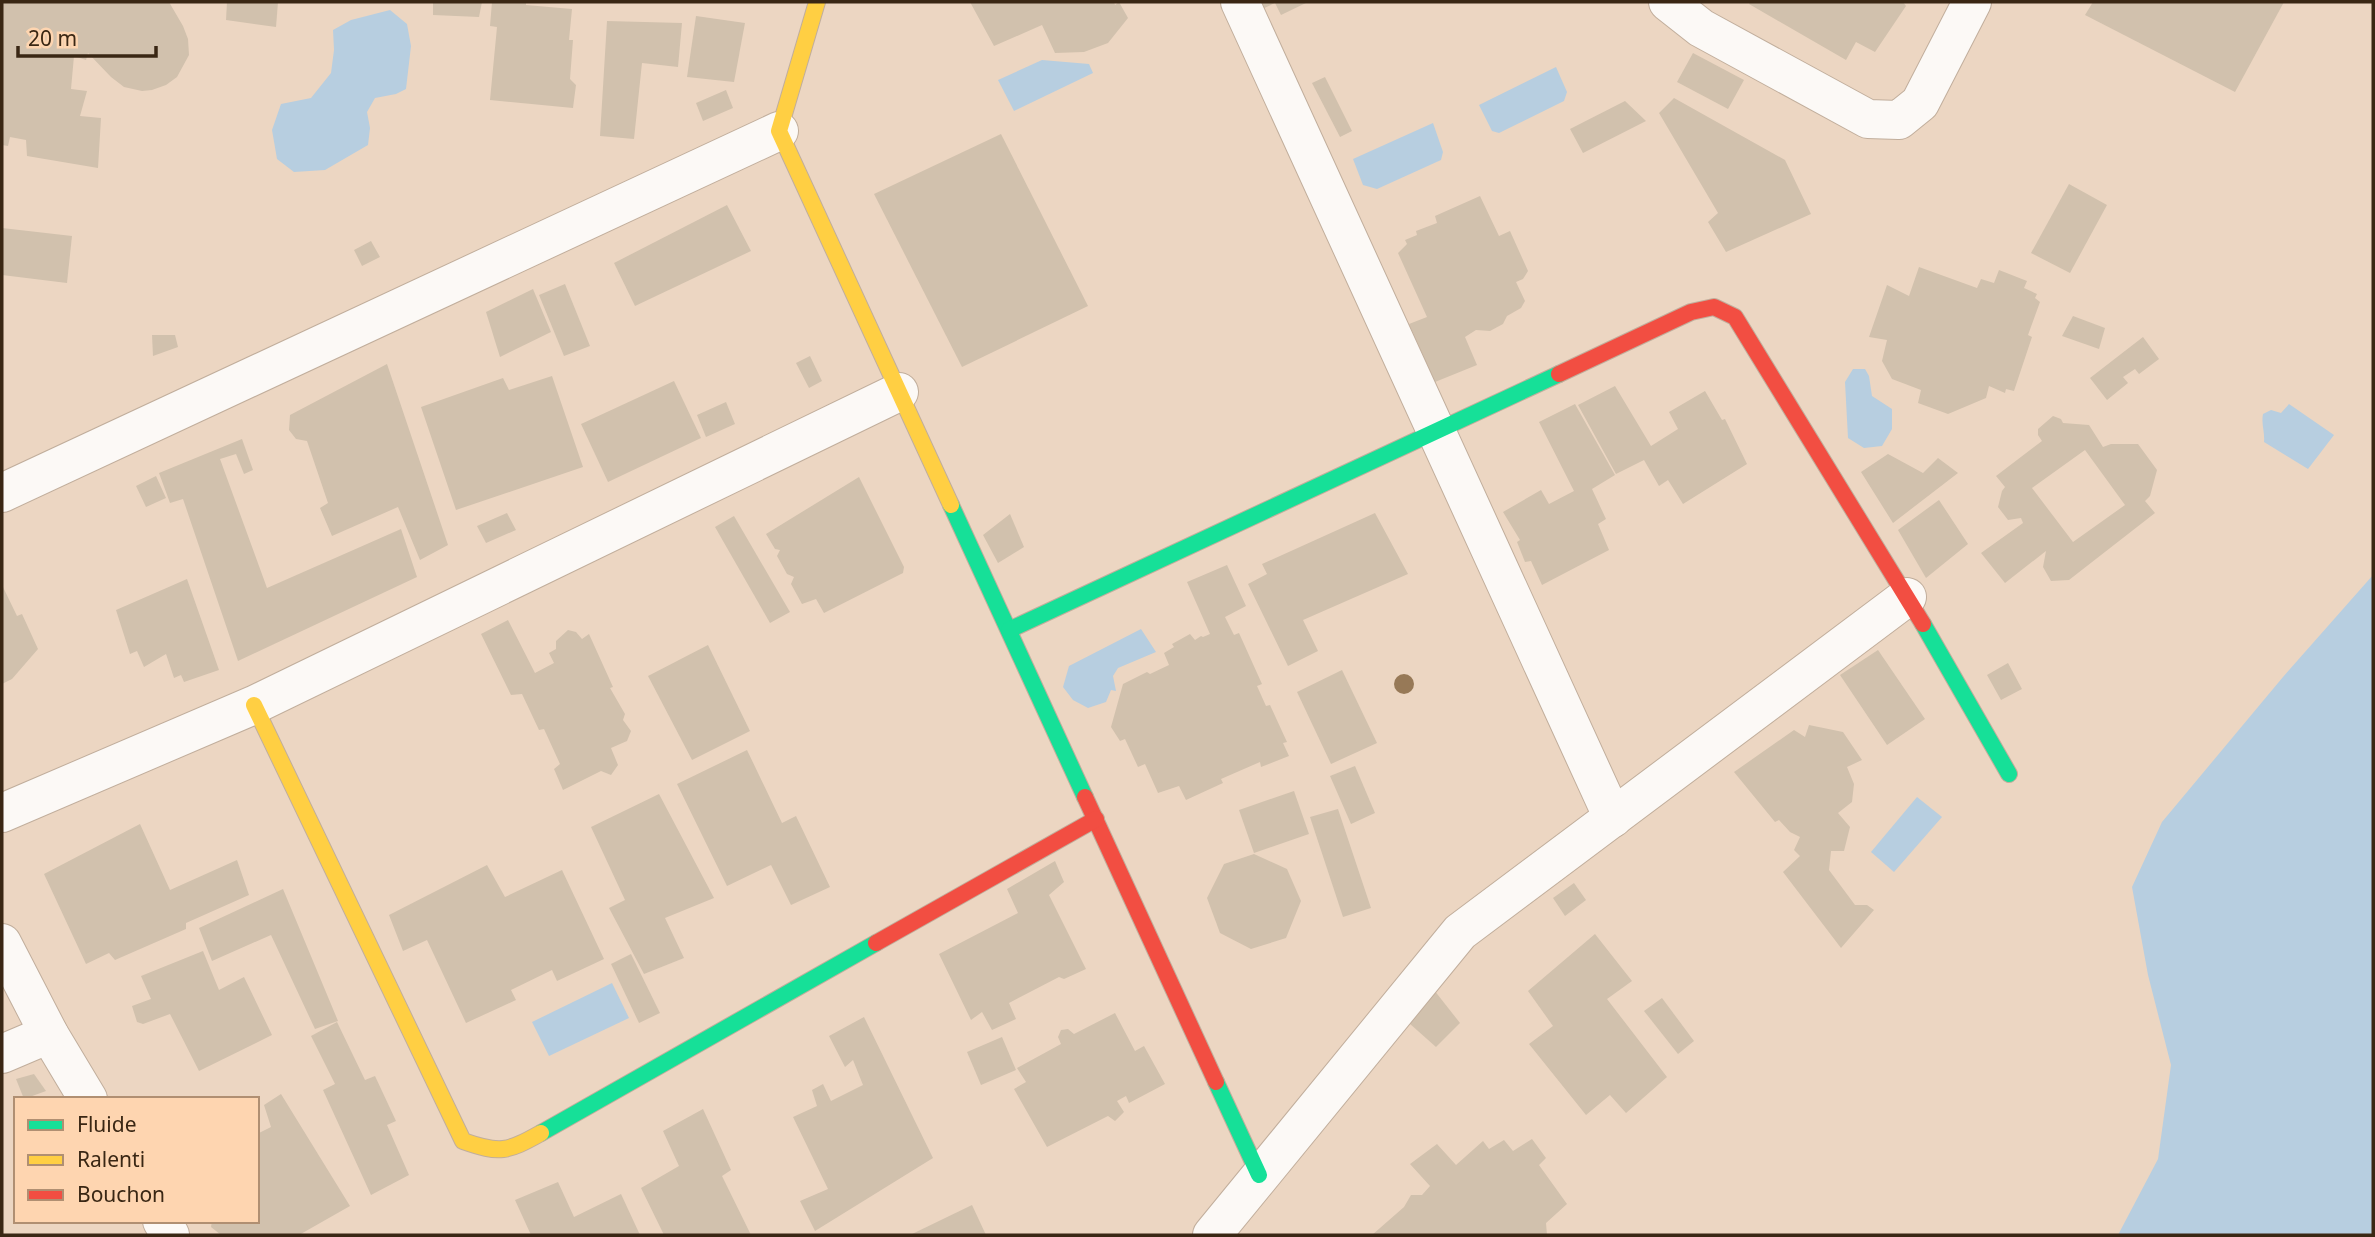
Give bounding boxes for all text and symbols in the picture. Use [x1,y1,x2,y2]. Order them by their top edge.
scale bar [18,14,156,58]
text: 20 m [28,24,77,52]
legend [14,1097,259,1223]
text: Fluide [77,1110,136,1138]
text: Ralenti [77,1145,145,1173]
text: Bouchon [77,1180,165,1208]

